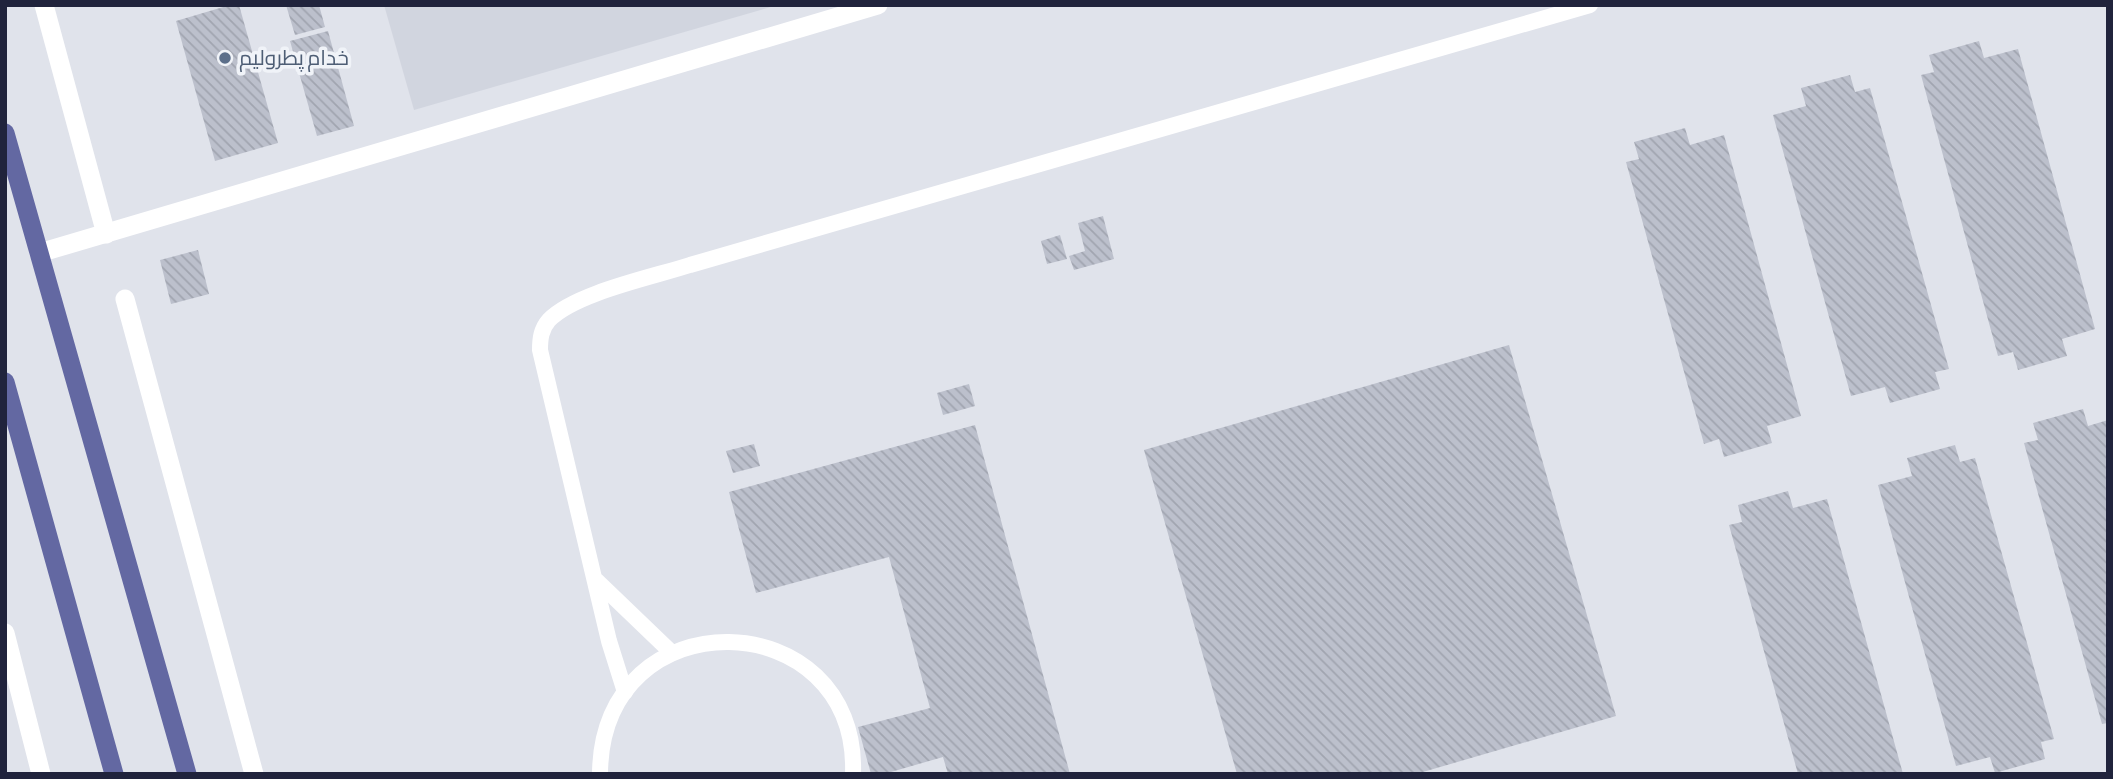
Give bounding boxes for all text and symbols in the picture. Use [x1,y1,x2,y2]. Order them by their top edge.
place label: خدام پطرولیم [239,46,349,72]
marker: خدام پطرولیم [217,50,233,66]

